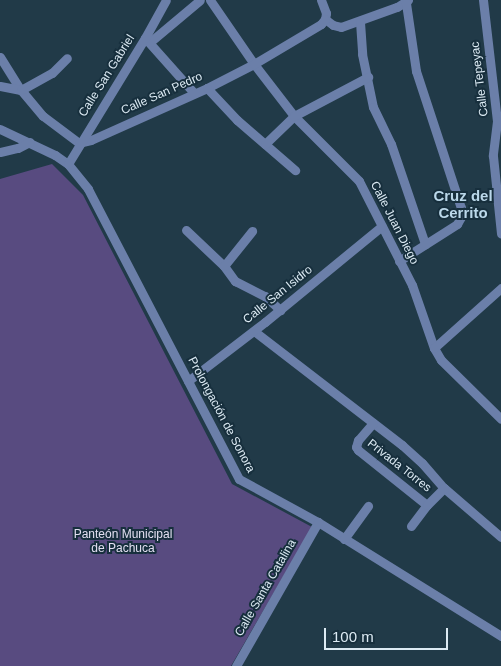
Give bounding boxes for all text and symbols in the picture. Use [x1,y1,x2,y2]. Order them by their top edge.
street label: Calle San Gabriel [76,32,138,120]
street label: Calle Tepeyac [468,41,492,117]
street label: Calle San Pedro [119,70,205,118]
street label: Calle Juan Diego [367,179,421,267]
district label: Cruz del Cerrito [433,186,493,221]
street label: Calle San Isidro [241,263,315,327]
street label: Prolongación de Sonora [184,355,258,475]
street label: Privada Torres [364,437,434,495]
park label: Panteón Municipal de Pachuca [74,528,172,556]
street label: Calle Santa Catalina [232,537,300,639]
scale bar [326,618,450,650]
text: 100 m [332,628,374,645]

